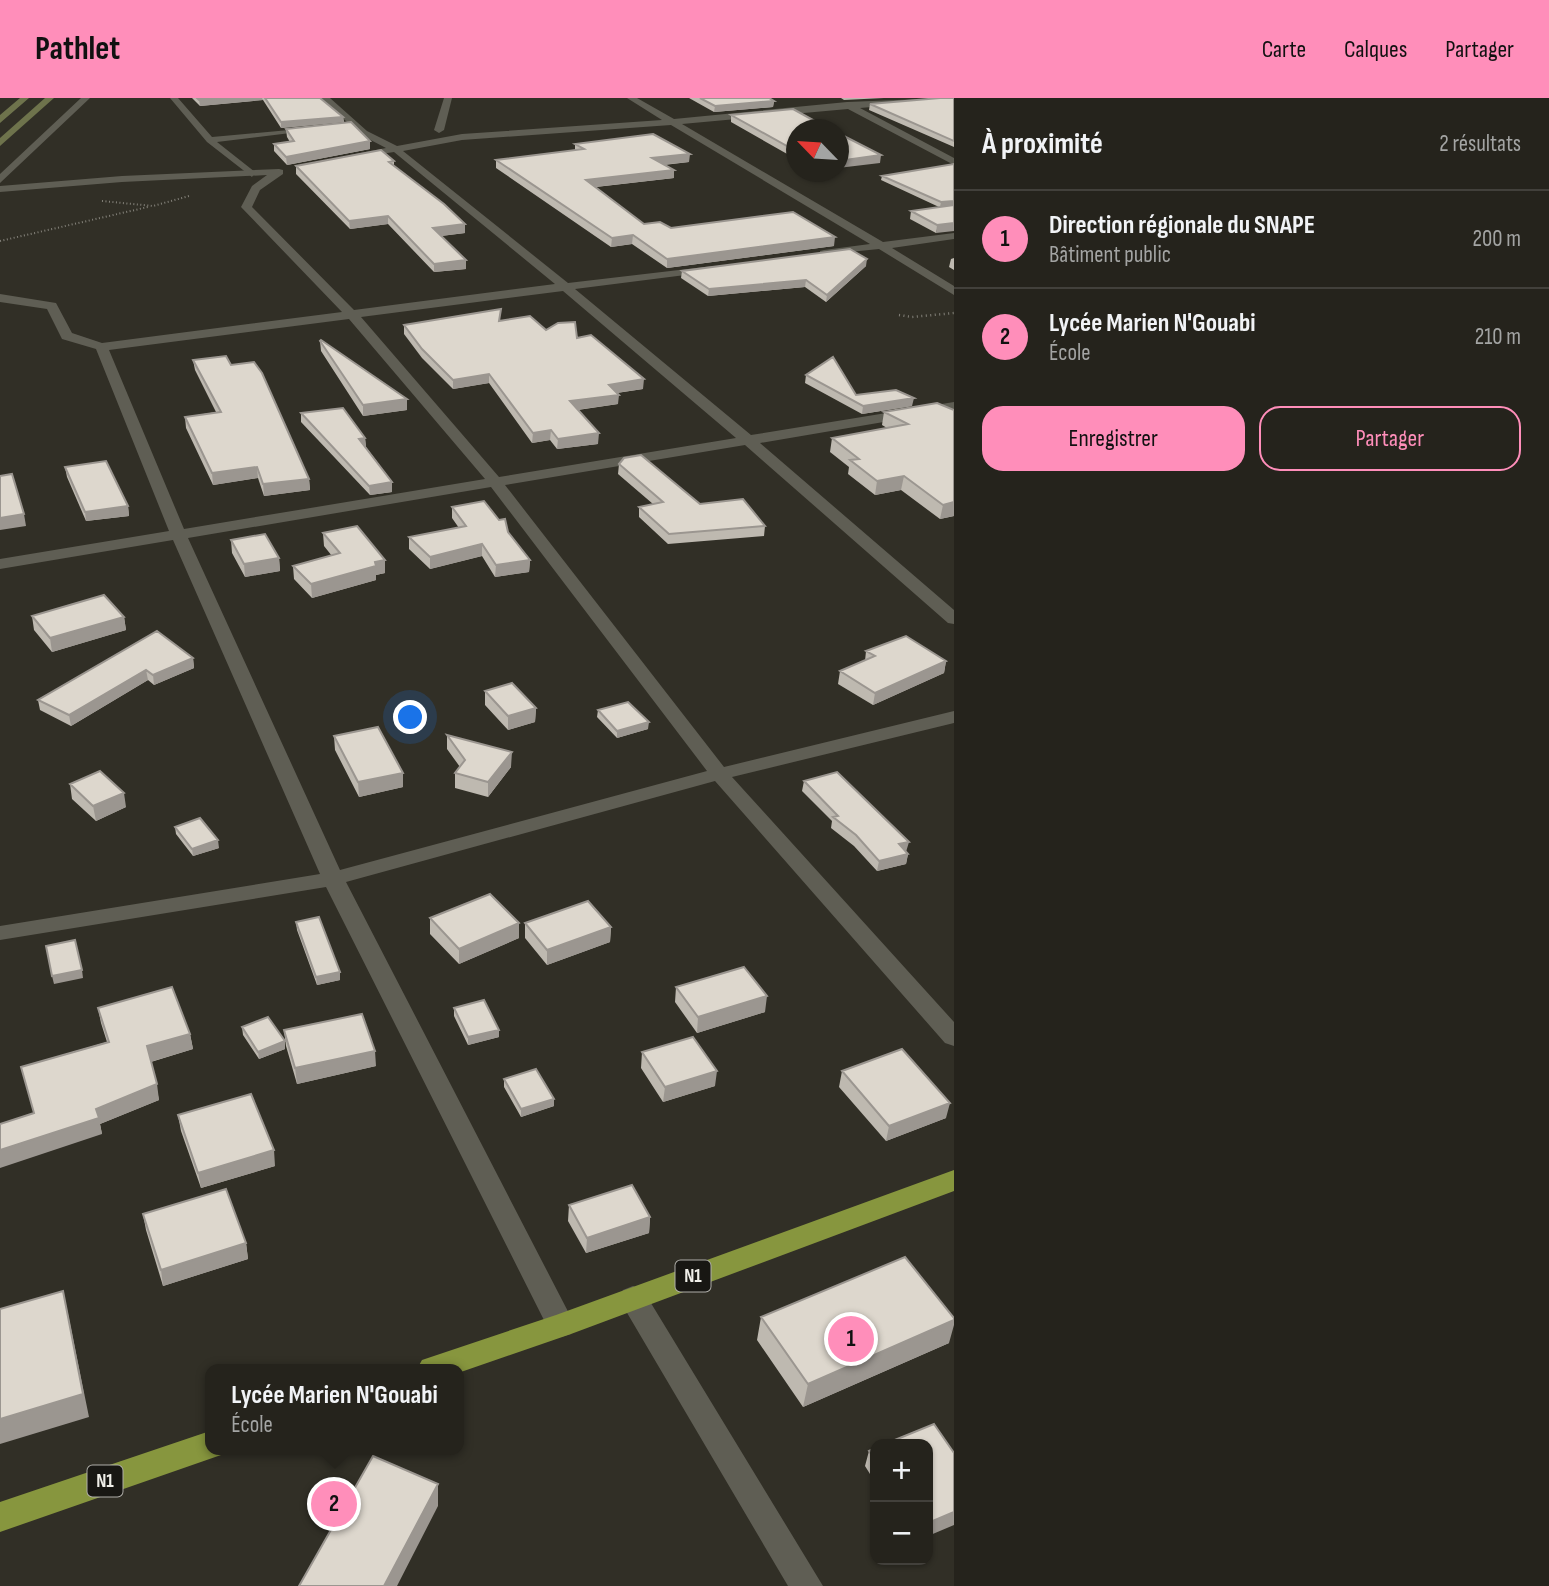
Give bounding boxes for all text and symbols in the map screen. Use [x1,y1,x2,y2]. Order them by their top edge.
text: Pathlet [35,29,120,69]
text: Carte [1262,35,1306,64]
text: Calques [1344,35,1407,64]
text: Partager [1445,35,1514,64]
north arrow [786,119,849,182]
text: À proximité [982,126,1103,162]
text: 2 résultats [1439,130,1521,158]
text: Direction régionale du SNAPE [1049,210,1315,241]
text: 1 [1000,225,1010,253]
text: 200 m [1473,225,1521,253]
text: Bâtiment public [1049,241,1171,269]
text: Lycée Marien N'Gouabi [1049,308,1256,339]
text: 2 [1000,323,1010,351]
text: 210 m [1475,323,1521,351]
text: École [1049,339,1091,367]
button: Enregistrer [982,406,1245,471]
button: Partager [1259,406,1521,471]
your location [393,700,427,734]
road number: N1 [676,1260,710,1292]
pin: 1 [828,1313,874,1365]
popup [205,1364,464,1455]
text: Lycée Marien N'Gouabi [231,1380,438,1411]
text: École [231,1411,273,1439]
map controls [870,1439,933,1565]
button: + [870,1439,933,1502]
road number: N1 [88,1466,122,1497]
pin: 2 [311,1478,357,1530]
button: − [870,1502,933,1565]

